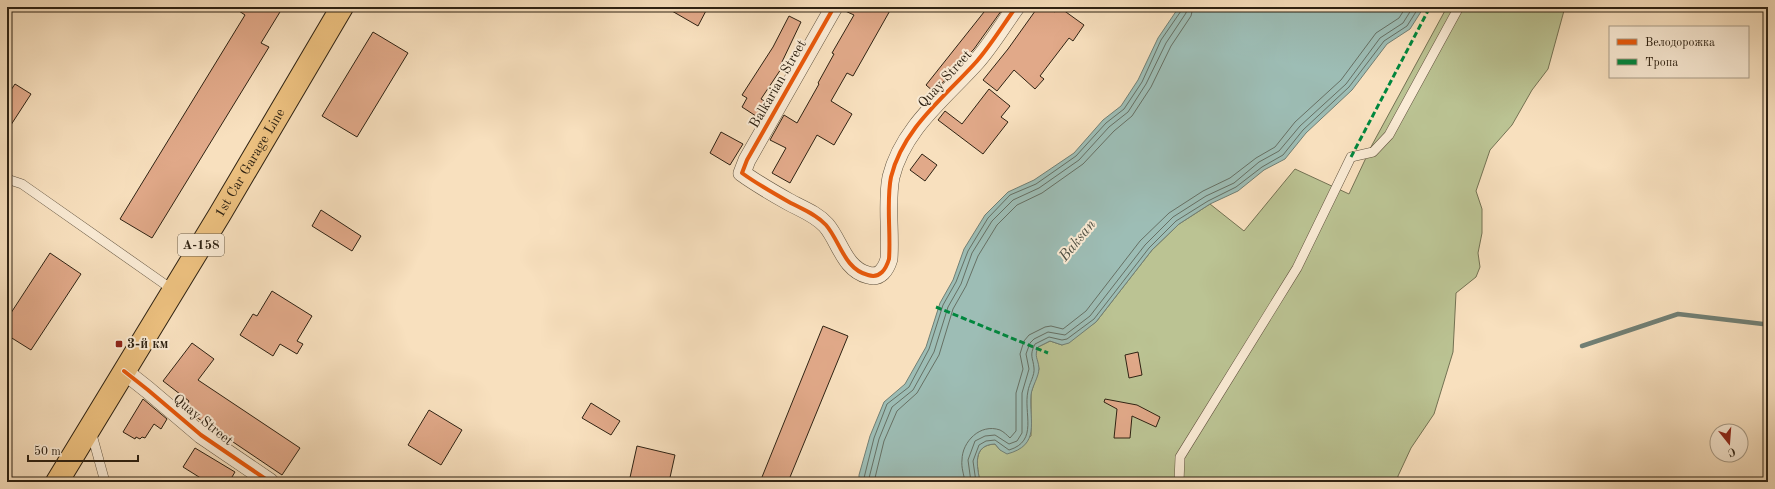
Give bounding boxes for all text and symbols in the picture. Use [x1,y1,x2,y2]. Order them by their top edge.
legend [1609,26,1749,78]
street label: Balkarian Street [747,37,809,131]
text: Велодорожка [1645,37,1715,49]
street label: Quay Street [916,47,974,111]
text: Тропа [1645,57,1678,69]
street label: 1st Car Garage Line [213,106,288,220]
water label: Baksan [1056,217,1099,265]
road number: А-158 [178,234,224,256]
place label: 3-й км [127,337,169,351]
marker: 3-й км [114,339,124,349]
street label: Quay Street [170,392,236,448]
north arrow [1709,423,1749,463]
scale bar [28,437,138,463]
text: 50 m [34,445,61,458]
text: С [1726,445,1737,457]

